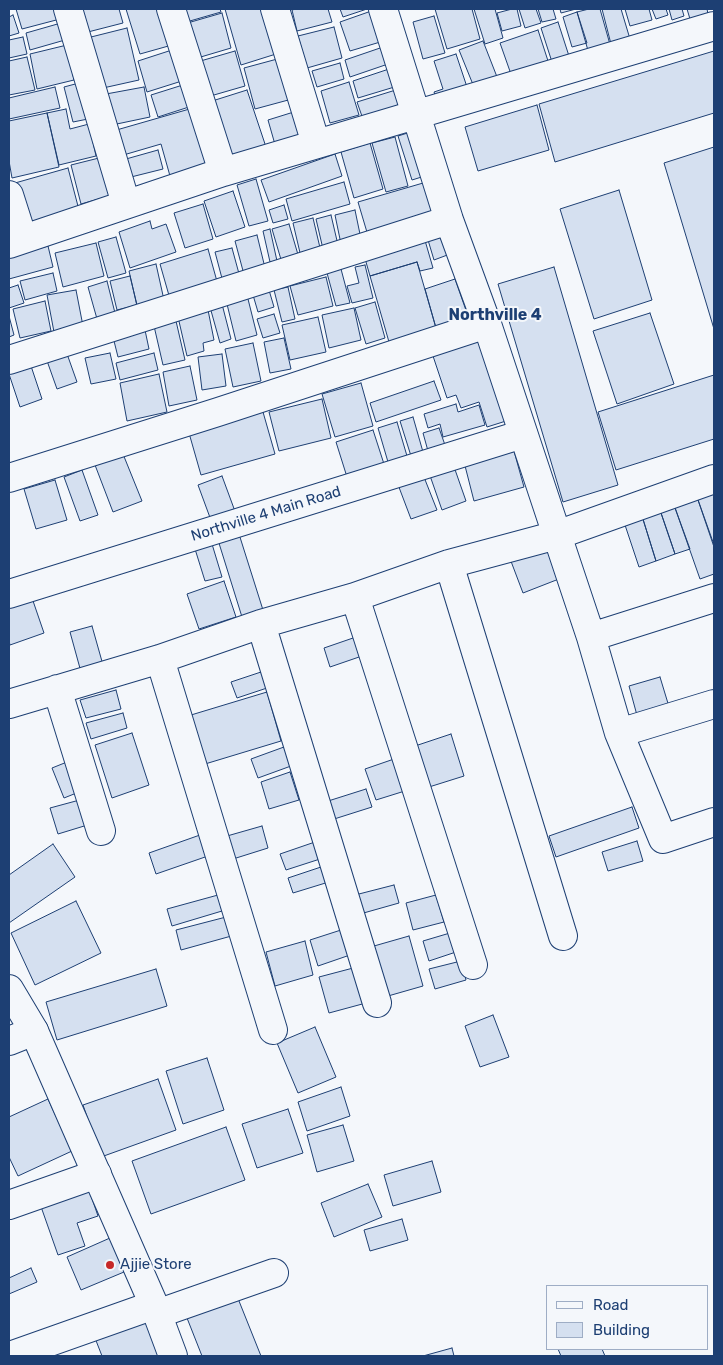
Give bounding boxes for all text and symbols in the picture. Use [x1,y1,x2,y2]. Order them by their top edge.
district label: Northville 4 [448,305,542,325]
street label: Northville 4 Main Road [189,483,343,545]
place label: Ajjie Store [120,1256,192,1274]
marker: Ajjie Store [104,1259,116,1271]
legend [546,1285,708,1350]
text: Road [593,1296,629,1314]
text: Building [593,1321,650,1339]

